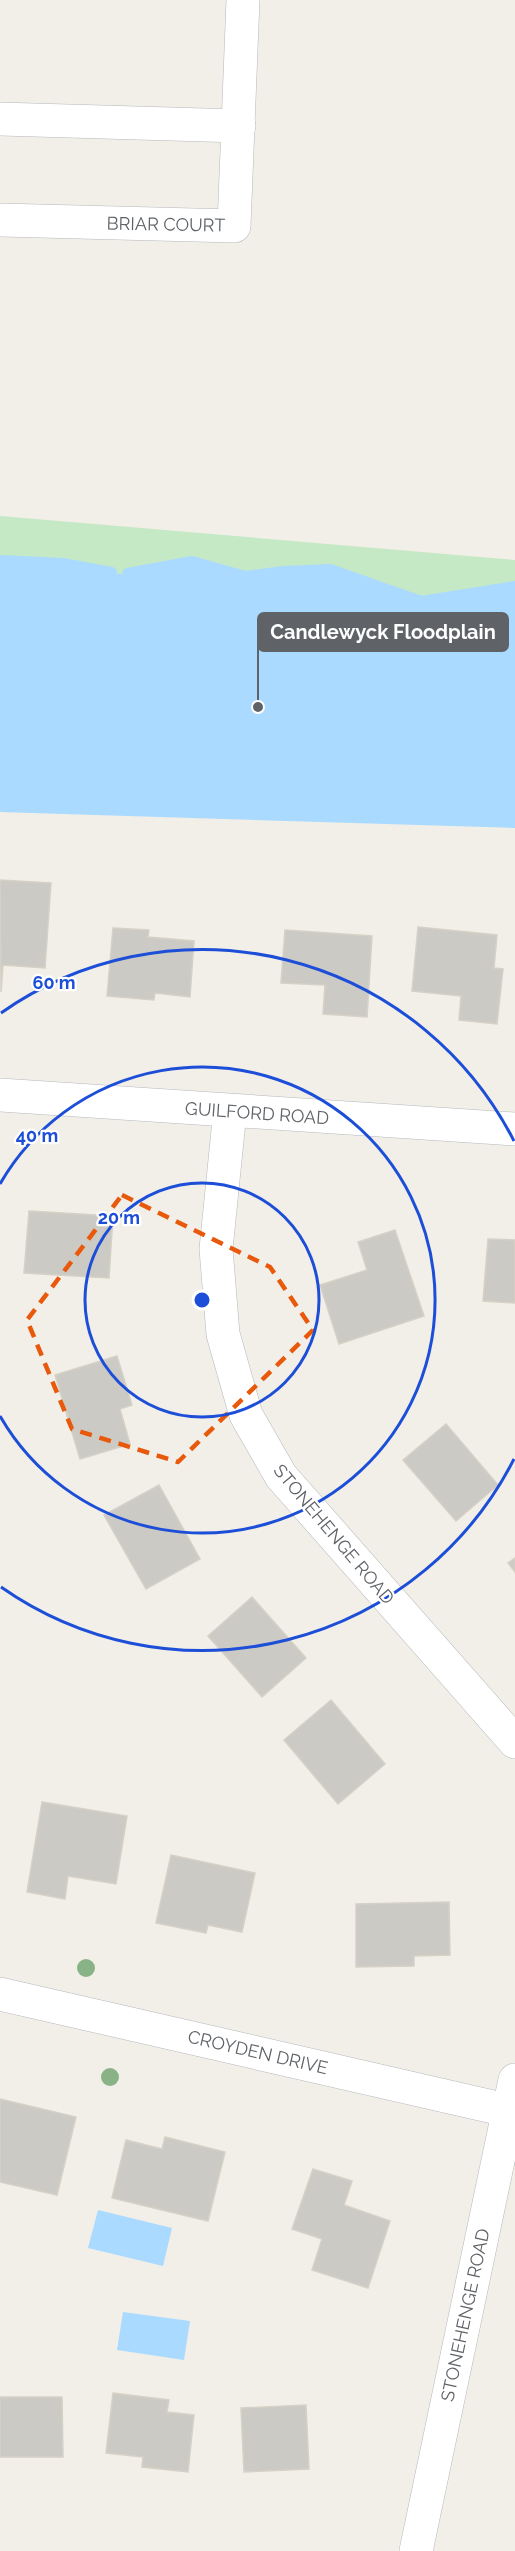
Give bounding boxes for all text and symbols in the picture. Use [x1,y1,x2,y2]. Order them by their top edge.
street label: BRIAR COURT [107,212,226,236]
callout: Candlewyck Floodplain [258,613,508,651]
text: Candlewyck Floodplain [270,620,496,644]
text: 60 m [32,972,76,993]
street label: GUILFORD ROAD [184,1097,330,1129]
text: 40 m [16,1125,58,1146]
text: 20 m [98,1207,140,1228]
centre of rings [192,1290,212,1310]
street label: STONEHENGE ROAD [269,1460,399,1608]
street label: CROYDEN DRIVE [186,2026,330,2078]
street label: STONEHENGE ROAD [436,2226,494,2403]

